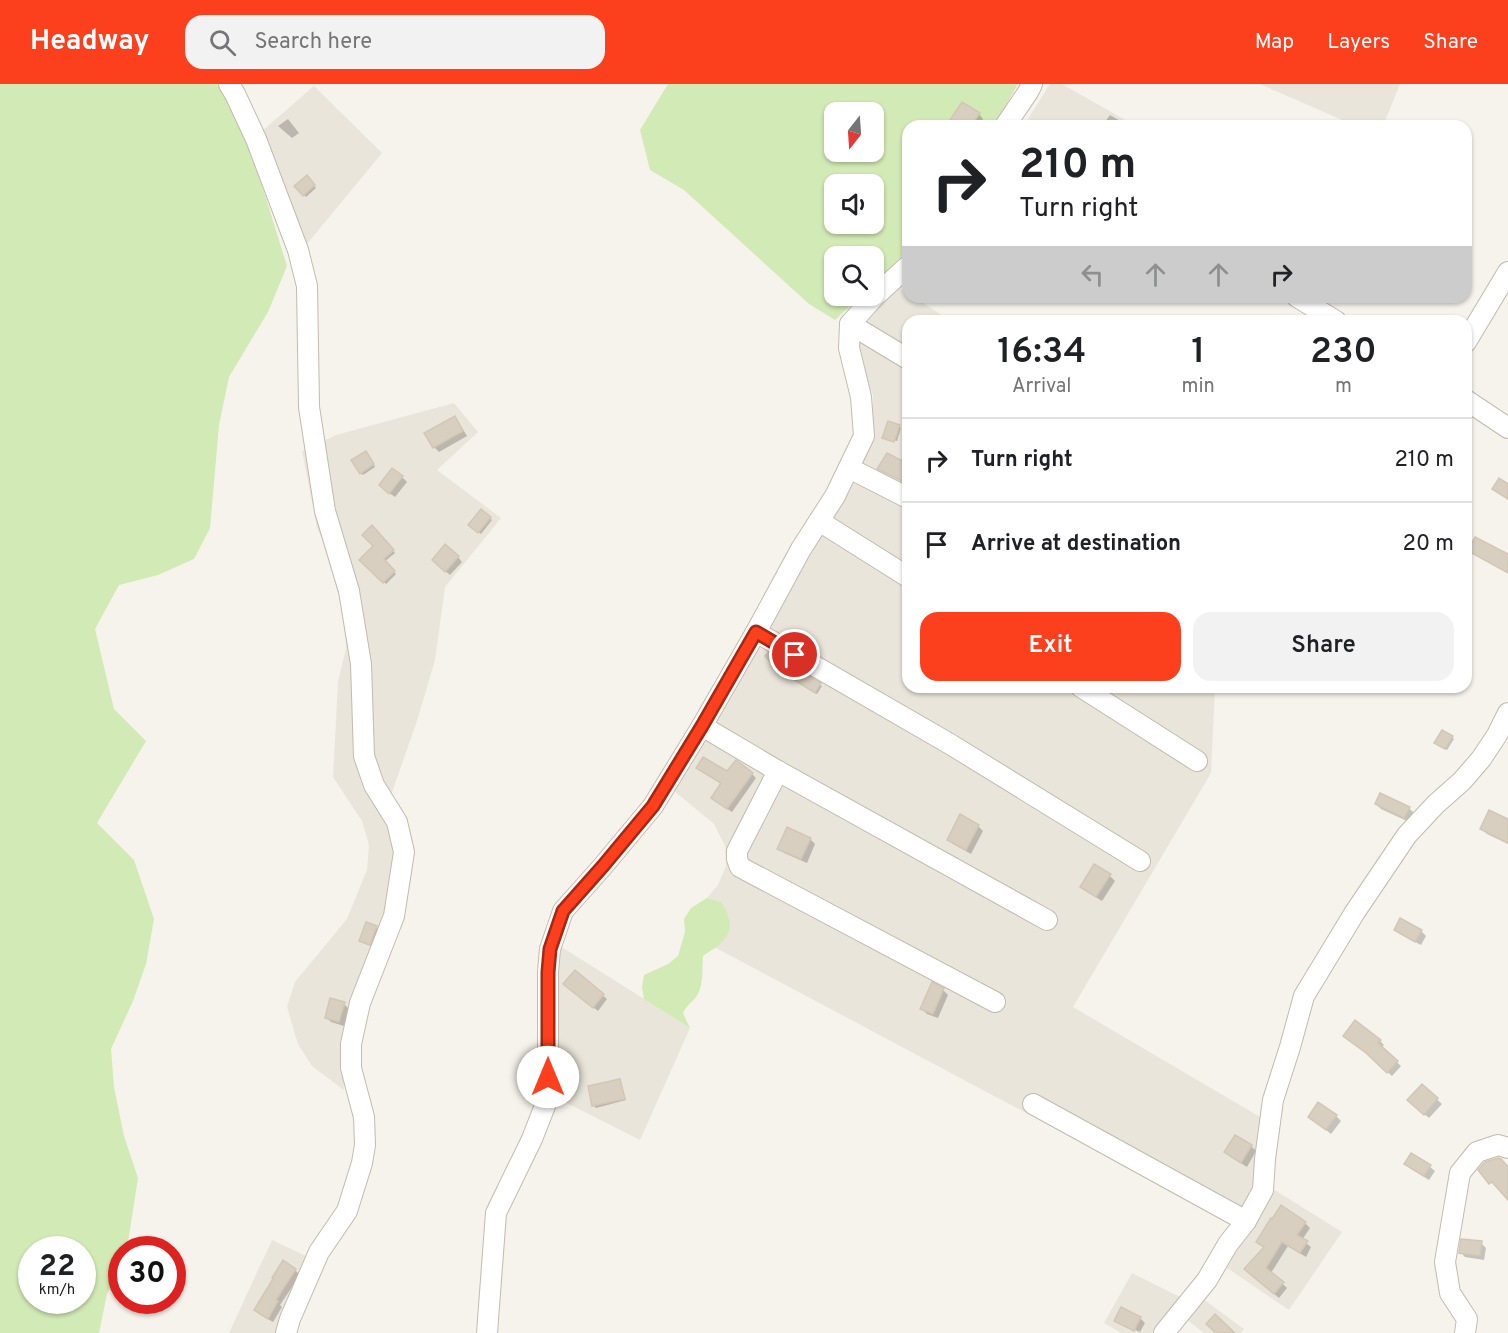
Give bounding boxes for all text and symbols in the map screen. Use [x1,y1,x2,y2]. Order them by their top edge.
search box [185,15,605,69]
text: Headway [30,24,149,60]
icon: search [206,26,239,59]
text: Search here [254,29,372,56]
text: Map [1255,29,1294,56]
text: Layers [1327,29,1390,56]
text: Share [1423,29,1478,56]
north arrow [824,102,884,162]
map controls [824,102,884,306]
text: 210 m [1019,140,1136,193]
icon: right [920,144,998,222]
button: sound [824,174,884,234]
text: Turn right [1019,192,1138,226]
button: search [824,246,884,306]
icon: left [1076,258,1109,291]
icon: ahead [1139,258,1172,291]
icon: ahead [1202,258,1235,291]
icon: right [1265,258,1298,291]
text: 16:34 [997,330,1086,376]
text: 1 [1191,330,1205,376]
text: 230 [1310,330,1377,376]
text: Arrival [1012,374,1072,400]
text: min [1182,374,1215,400]
text: m [1335,374,1352,400]
icon: right [920,444,953,477]
text: Turn right [971,447,1073,474]
text: 210 m [1394,447,1454,474]
icon: arrive [920,528,953,561]
text: Arrive at destination [971,531,1181,558]
text: 20 m [1403,531,1454,558]
button: Exit [920,612,1181,681]
button: Share [1193,612,1454,681]
pin [769,629,820,680]
icon: arrive [778,638,811,671]
position arrow [516,1045,580,1109]
speed limit sign: 30 [108,1236,186,1314]
text: 22 [39,1249,75,1286]
text: km/h [39,1281,75,1300]

